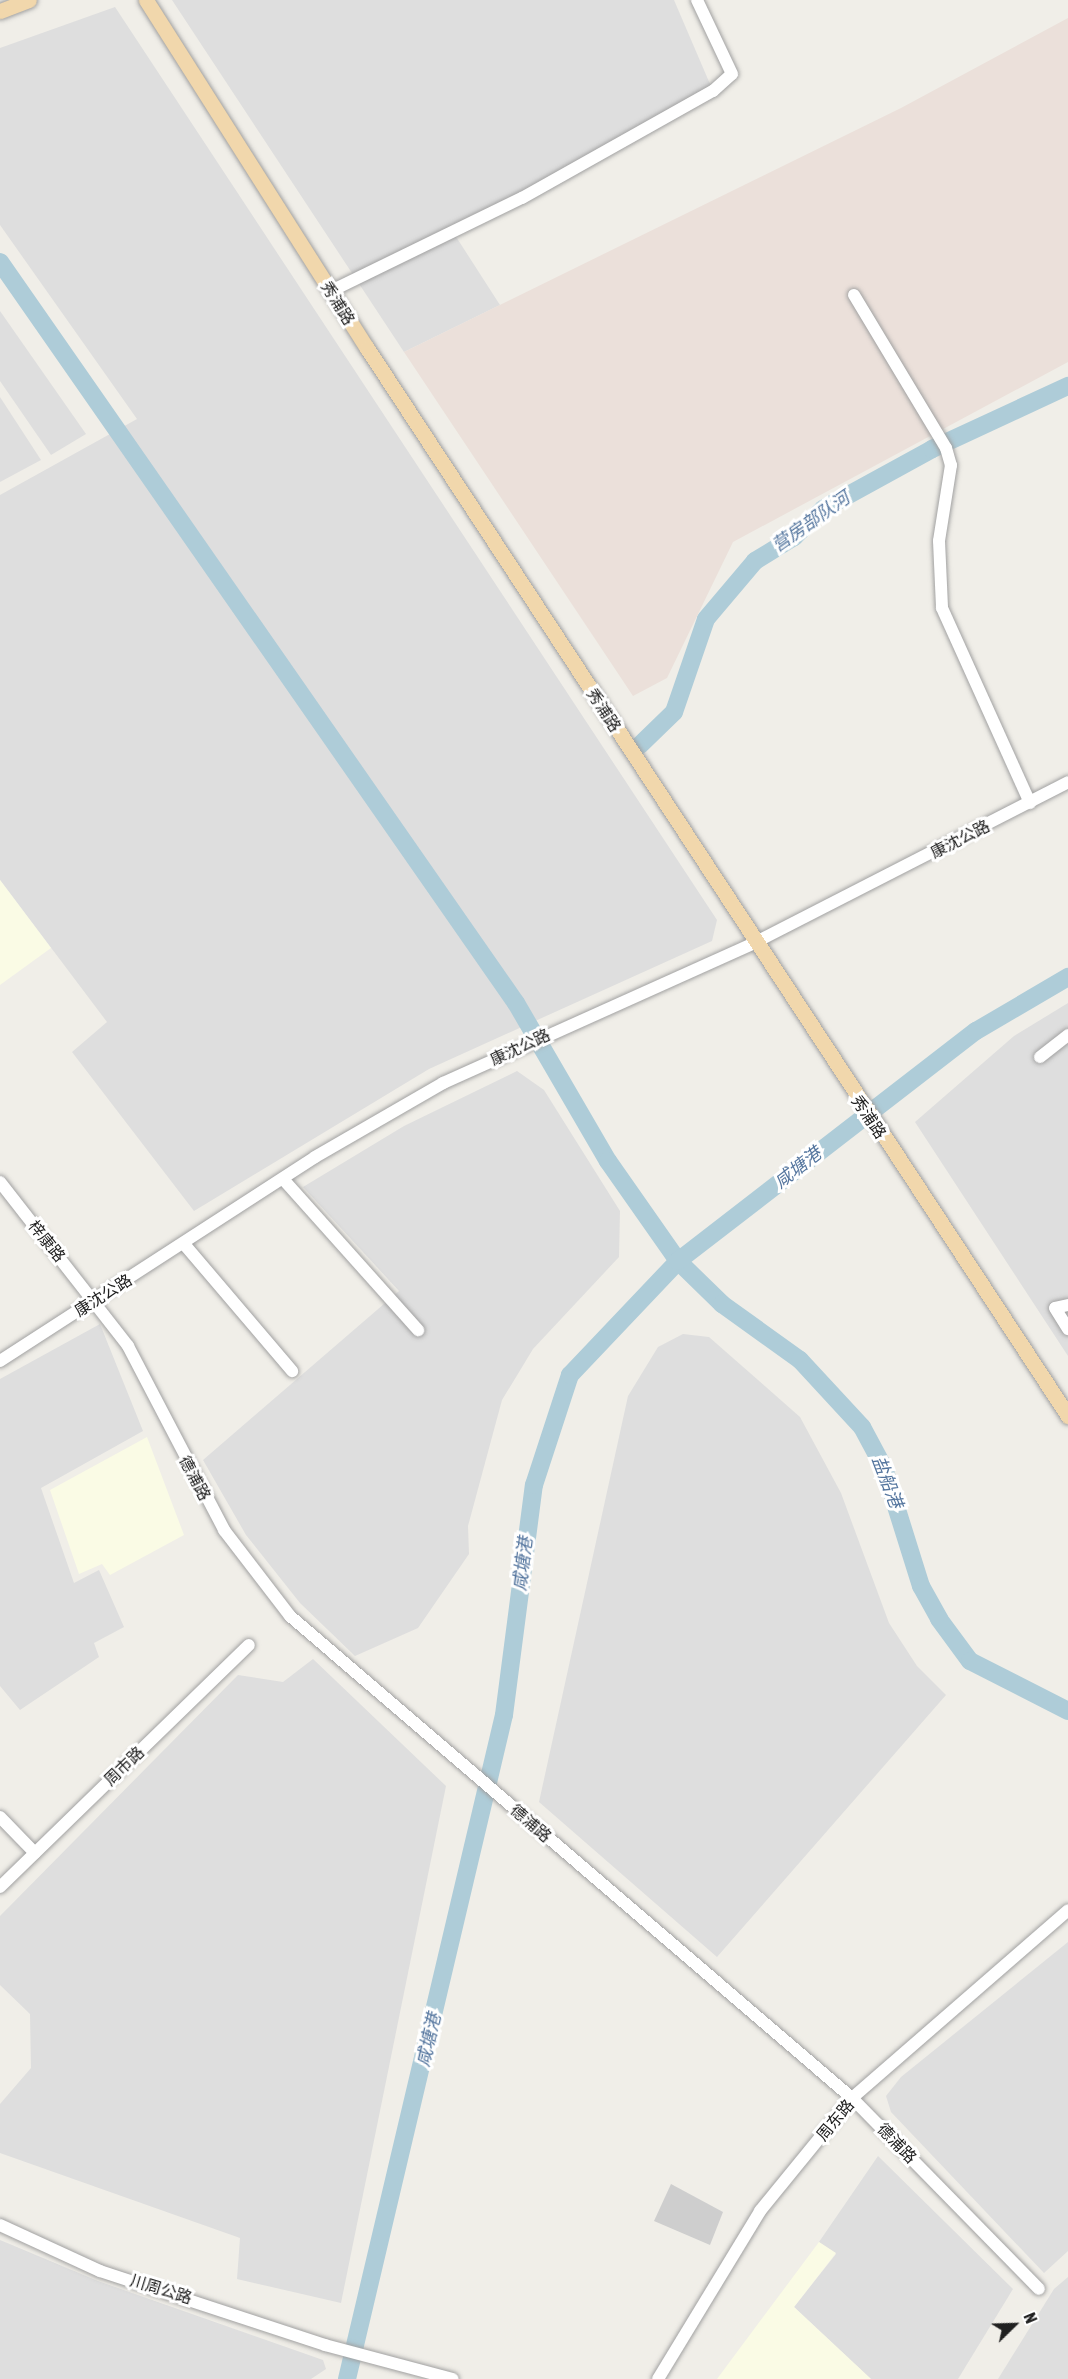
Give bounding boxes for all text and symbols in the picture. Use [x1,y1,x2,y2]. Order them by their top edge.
street label: 秀浦路 [317,278,359,328]
water label: 营房部队河 [768,487,854,557]
street label: 秀浦路 [583,685,625,735]
street label: 康沈公路 [927,816,993,862]
street label: 康沈公路 [487,1025,553,1069]
street label: 秀浦路 [848,1092,890,1142]
water label: 咸塘港 [770,1143,826,1193]
street label: 梓康路 [24,1216,70,1266]
street label: 康沈公路 [71,1270,135,1320]
street label: 德浦路 [175,1452,215,1504]
water label: 盐船港 [867,1453,907,1511]
water label: 咸塘港 [509,1536,537,1592]
street label: 周市路 [100,1742,148,1790]
street label: 德浦路 [507,1800,555,1846]
water label: 咸塘港 [412,2011,446,2069]
street label: 周东路 [812,2095,858,2145]
street label: 德浦路 [873,2119,921,2167]
street label: 川周公路 [128,2270,194,2308]
north arrow [984,2295,1044,2355]
text: N [1020,2310,1041,2326]

